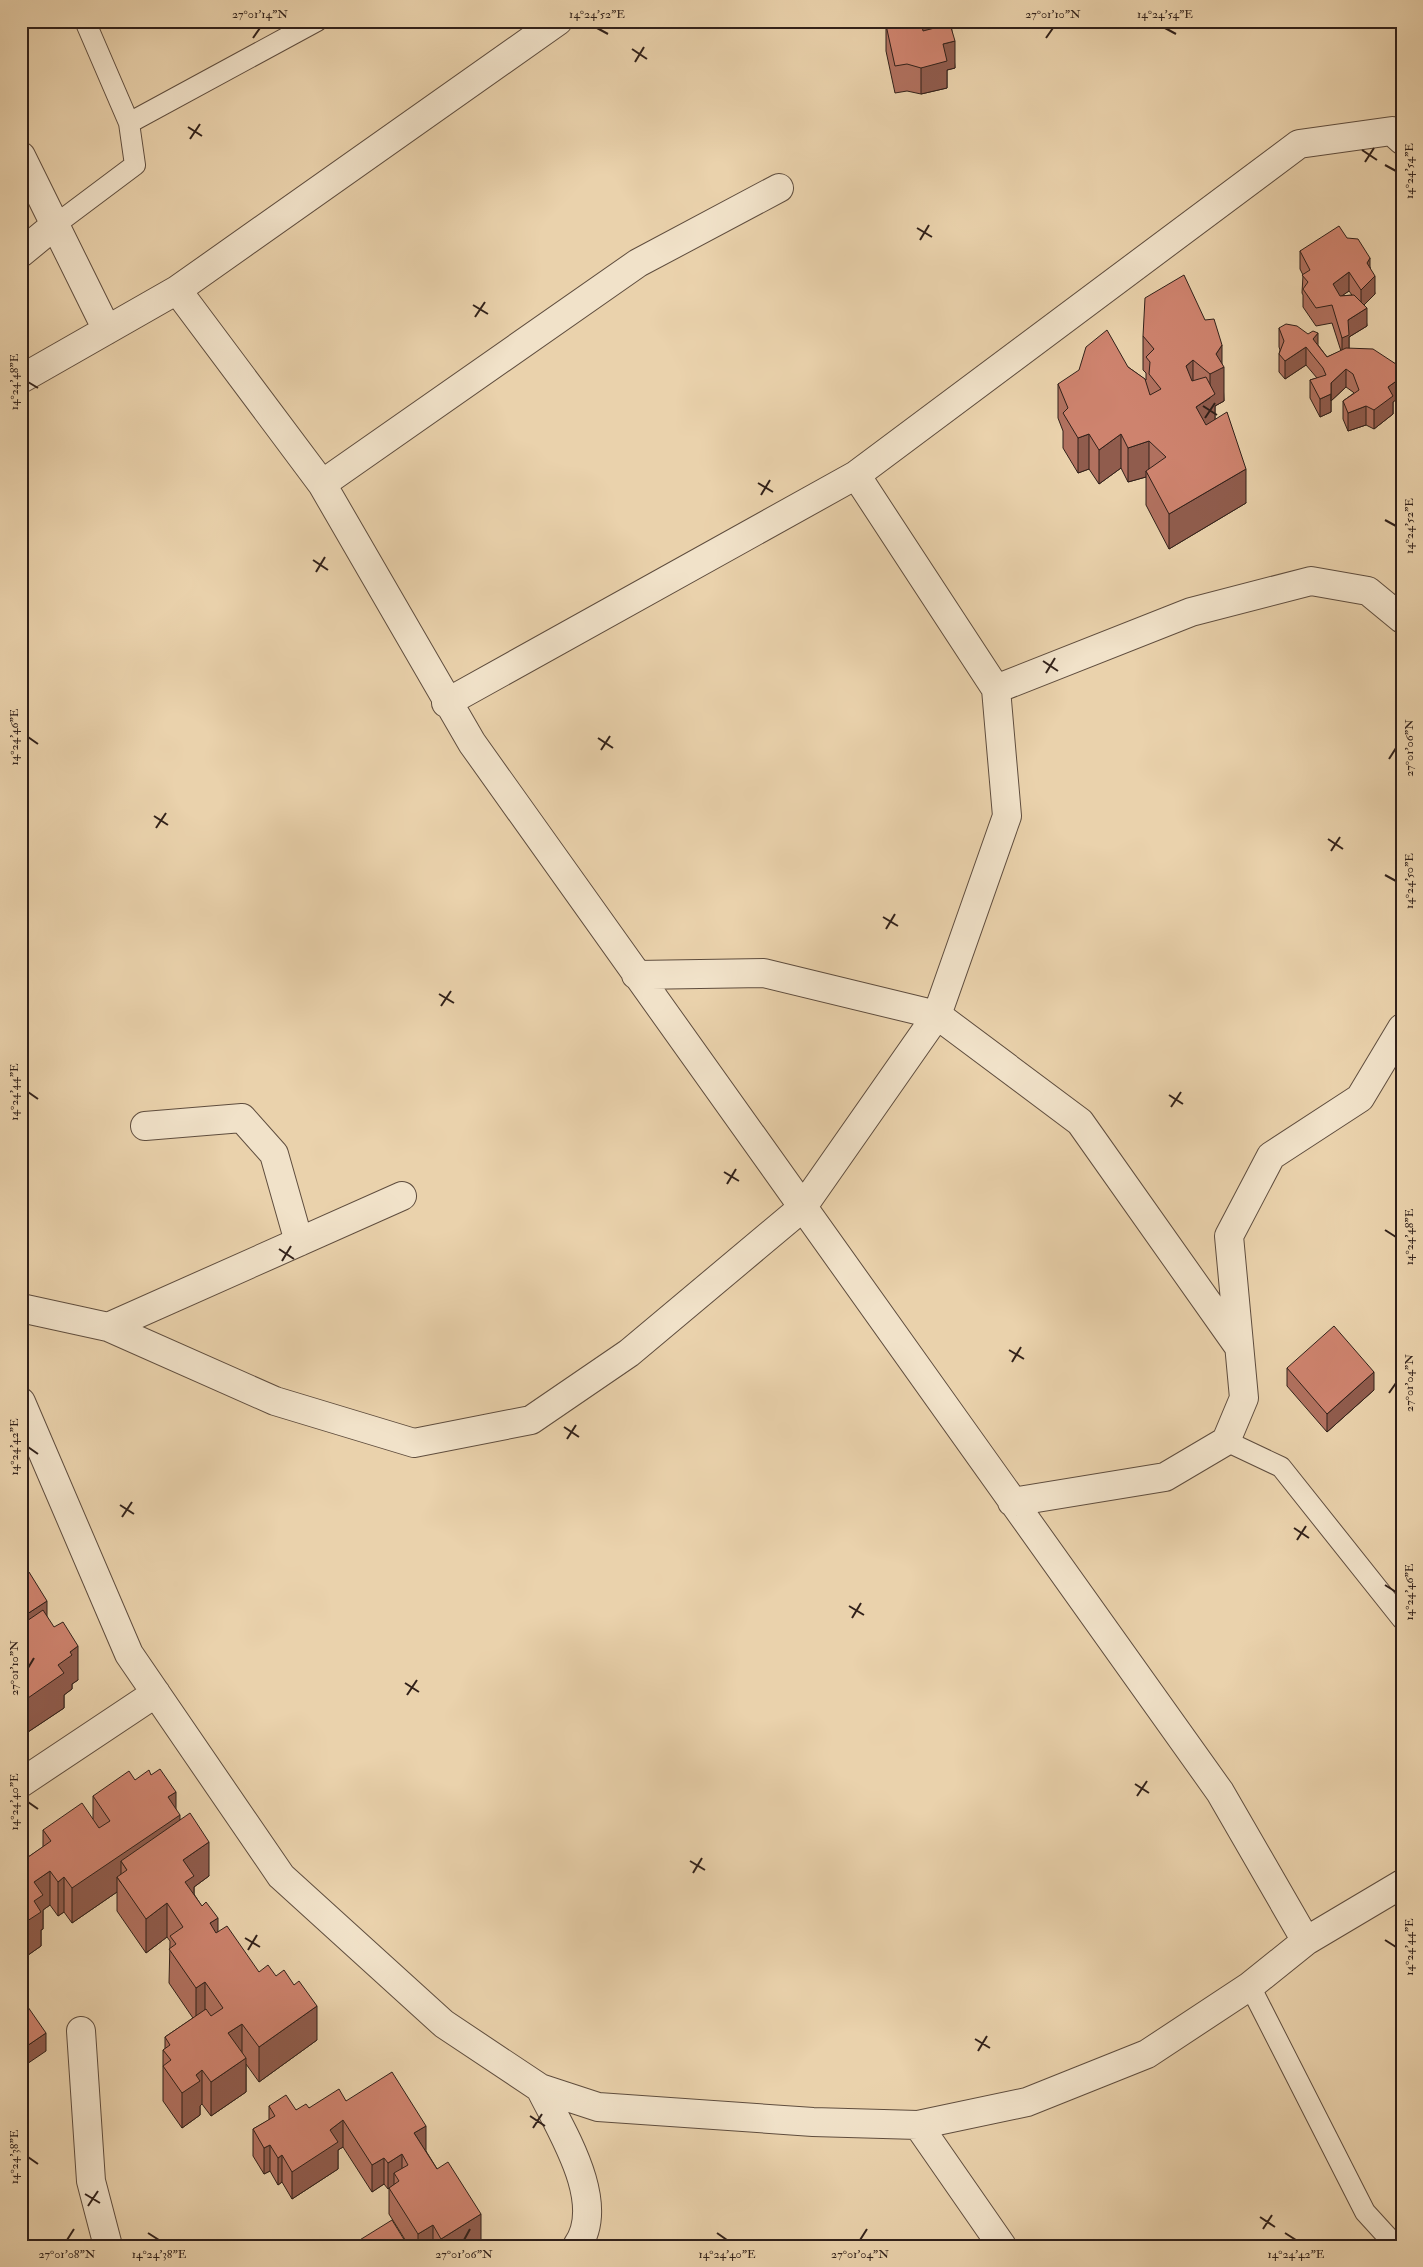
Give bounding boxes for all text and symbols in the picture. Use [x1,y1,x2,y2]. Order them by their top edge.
text: 27°01'14"N [232,7,288,22]
text: 14°24'52"E [569,7,625,22]
text: 27°01'10"N [1025,7,1081,22]
text: 14°24'54"E [1137,7,1193,22]
text: 14°24'54"E [1402,143,1417,199]
text: 14°24'48"E [7,353,22,410]
text: 14°24'52"E [1402,498,1417,554]
text: 14°24'46"E [7,708,22,766]
text: 27°01'06"N [1402,719,1417,777]
text: 14°24'50"E [1402,853,1417,909]
text: 14°24'44"E [7,1063,22,1121]
text: 14°24'48"E [1402,1208,1417,1265]
text: 27°01'04"N [1402,1354,1417,1412]
text: 14°24'42"E [7,1418,22,1476]
text: 14°24'46"E [1402,1563,1417,1621]
text: 27°01'10"N [7,1640,22,1696]
text: 14°24'40"E [7,1773,22,1831]
text: 14°24'44"E [1402,1918,1417,1976]
text: 14°24'38"E [7,2129,22,2184]
text: 27°01'08"N [39,2247,96,2262]
text: 14°24'38"E [132,2247,187,2262]
text: 27°01'06"N [435,2247,493,2262]
text: 14°24'40"E [698,2247,756,2262]
text: 27°01'04"N [831,2247,889,2262]
text: 14°24'42"E [1267,2247,1325,2262]

